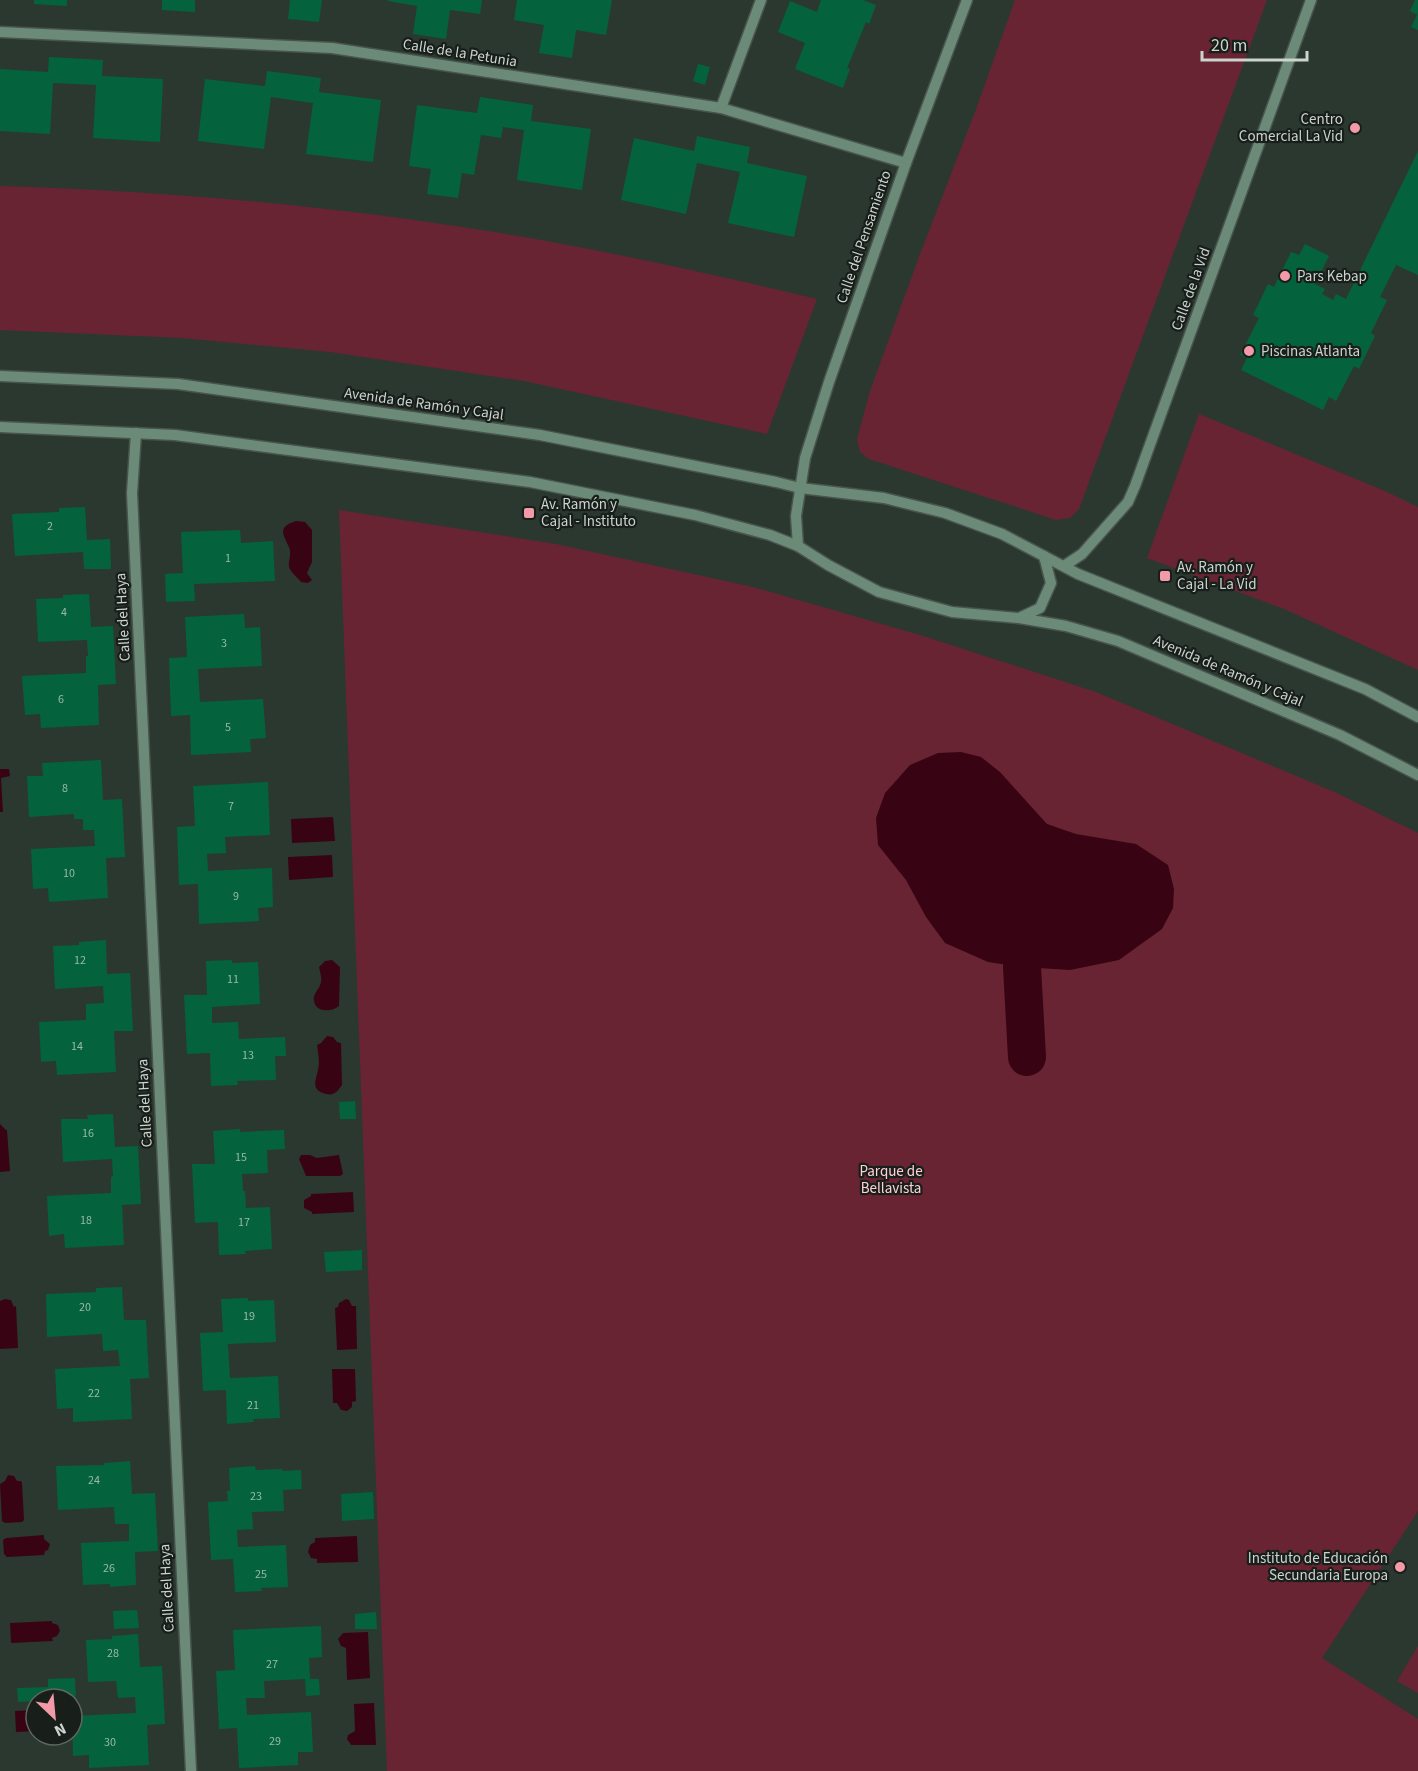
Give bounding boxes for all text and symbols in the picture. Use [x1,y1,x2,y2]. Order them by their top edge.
scale bar [1202,24,1307,62]
text: 20 m [1211,33,1247,58]
street label: Calle de la Petunia [401,34,519,72]
place label: Centro Comercial La Vid [1239,109,1343,147]
marker: Centro Comercial La Vid [1348,121,1362,135]
street label: Calle del Pensamiento [831,168,897,306]
street label: Calle de la Vid [1166,244,1216,334]
place label: Pars Kebap [1297,266,1367,287]
marker: Pars Kebap [1278,269,1292,283]
place label: Piscinas Atlanta [1261,341,1360,362]
marker: Piscinas Atlanta [1242,344,1256,358]
street label: Avenida de Ramón y Cajal [343,382,505,426]
place label: Av. Ramón y Cajal - Instituto [541,494,636,532]
marker: Av. Ramón y Cajal - Instituto [522,506,536,520]
house number: 2 [47,518,53,535]
house number: 1 [225,550,231,567]
place label: Av. Ramón y Cajal - La Vid [1177,557,1256,595]
marker: Av. Ramón y Cajal - La Vid [1158,569,1172,583]
street label: Calle del Haya [110,572,136,662]
house number: 4 [61,604,67,621]
street label: Avenida de Ramón y Cajal [1150,630,1306,712]
house number: 3 [221,635,227,652]
house number: 6 [58,691,64,708]
house number: 5 [225,719,231,736]
house number: 8 [62,780,68,797]
house number: 7 [228,798,234,815]
house number: 10 [63,865,75,882]
house number: 9 [233,888,239,905]
house number: 12 [74,952,86,969]
house number: 11 [227,971,239,988]
house number: 14 [71,1038,83,1055]
house number: 13 [242,1047,254,1064]
street label: Calle del Haya [132,1058,158,1148]
house number: 16 [82,1125,94,1142]
house number: 15 [235,1149,247,1166]
park label: Parque de Bellavista [859,1161,923,1199]
house number: 18 [80,1212,92,1229]
house number: 17 [238,1214,250,1231]
house number: 20 [79,1299,91,1316]
house number: 19 [243,1308,255,1325]
house number: 22 [88,1385,100,1402]
house number: 21 [247,1397,259,1414]
house number: 24 [88,1472,100,1489]
house number: 23 [250,1488,262,1505]
street label: Calle del Haya [154,1543,180,1633]
place label: Instituto de Educación Secundaria Europa [1248,1548,1388,1586]
house number: 26 [103,1560,115,1577]
marker: Instituto de Educación Secundaria Europa [1393,1560,1407,1574]
house number: 25 [255,1566,267,1583]
house number: 28 [107,1645,119,1662]
house number: 27 [266,1656,278,1673]
north arrow [24,1687,84,1747]
text: N [51,1717,70,1742]
house number: 29 [269,1733,281,1750]
house number: 30 [104,1734,116,1751]

